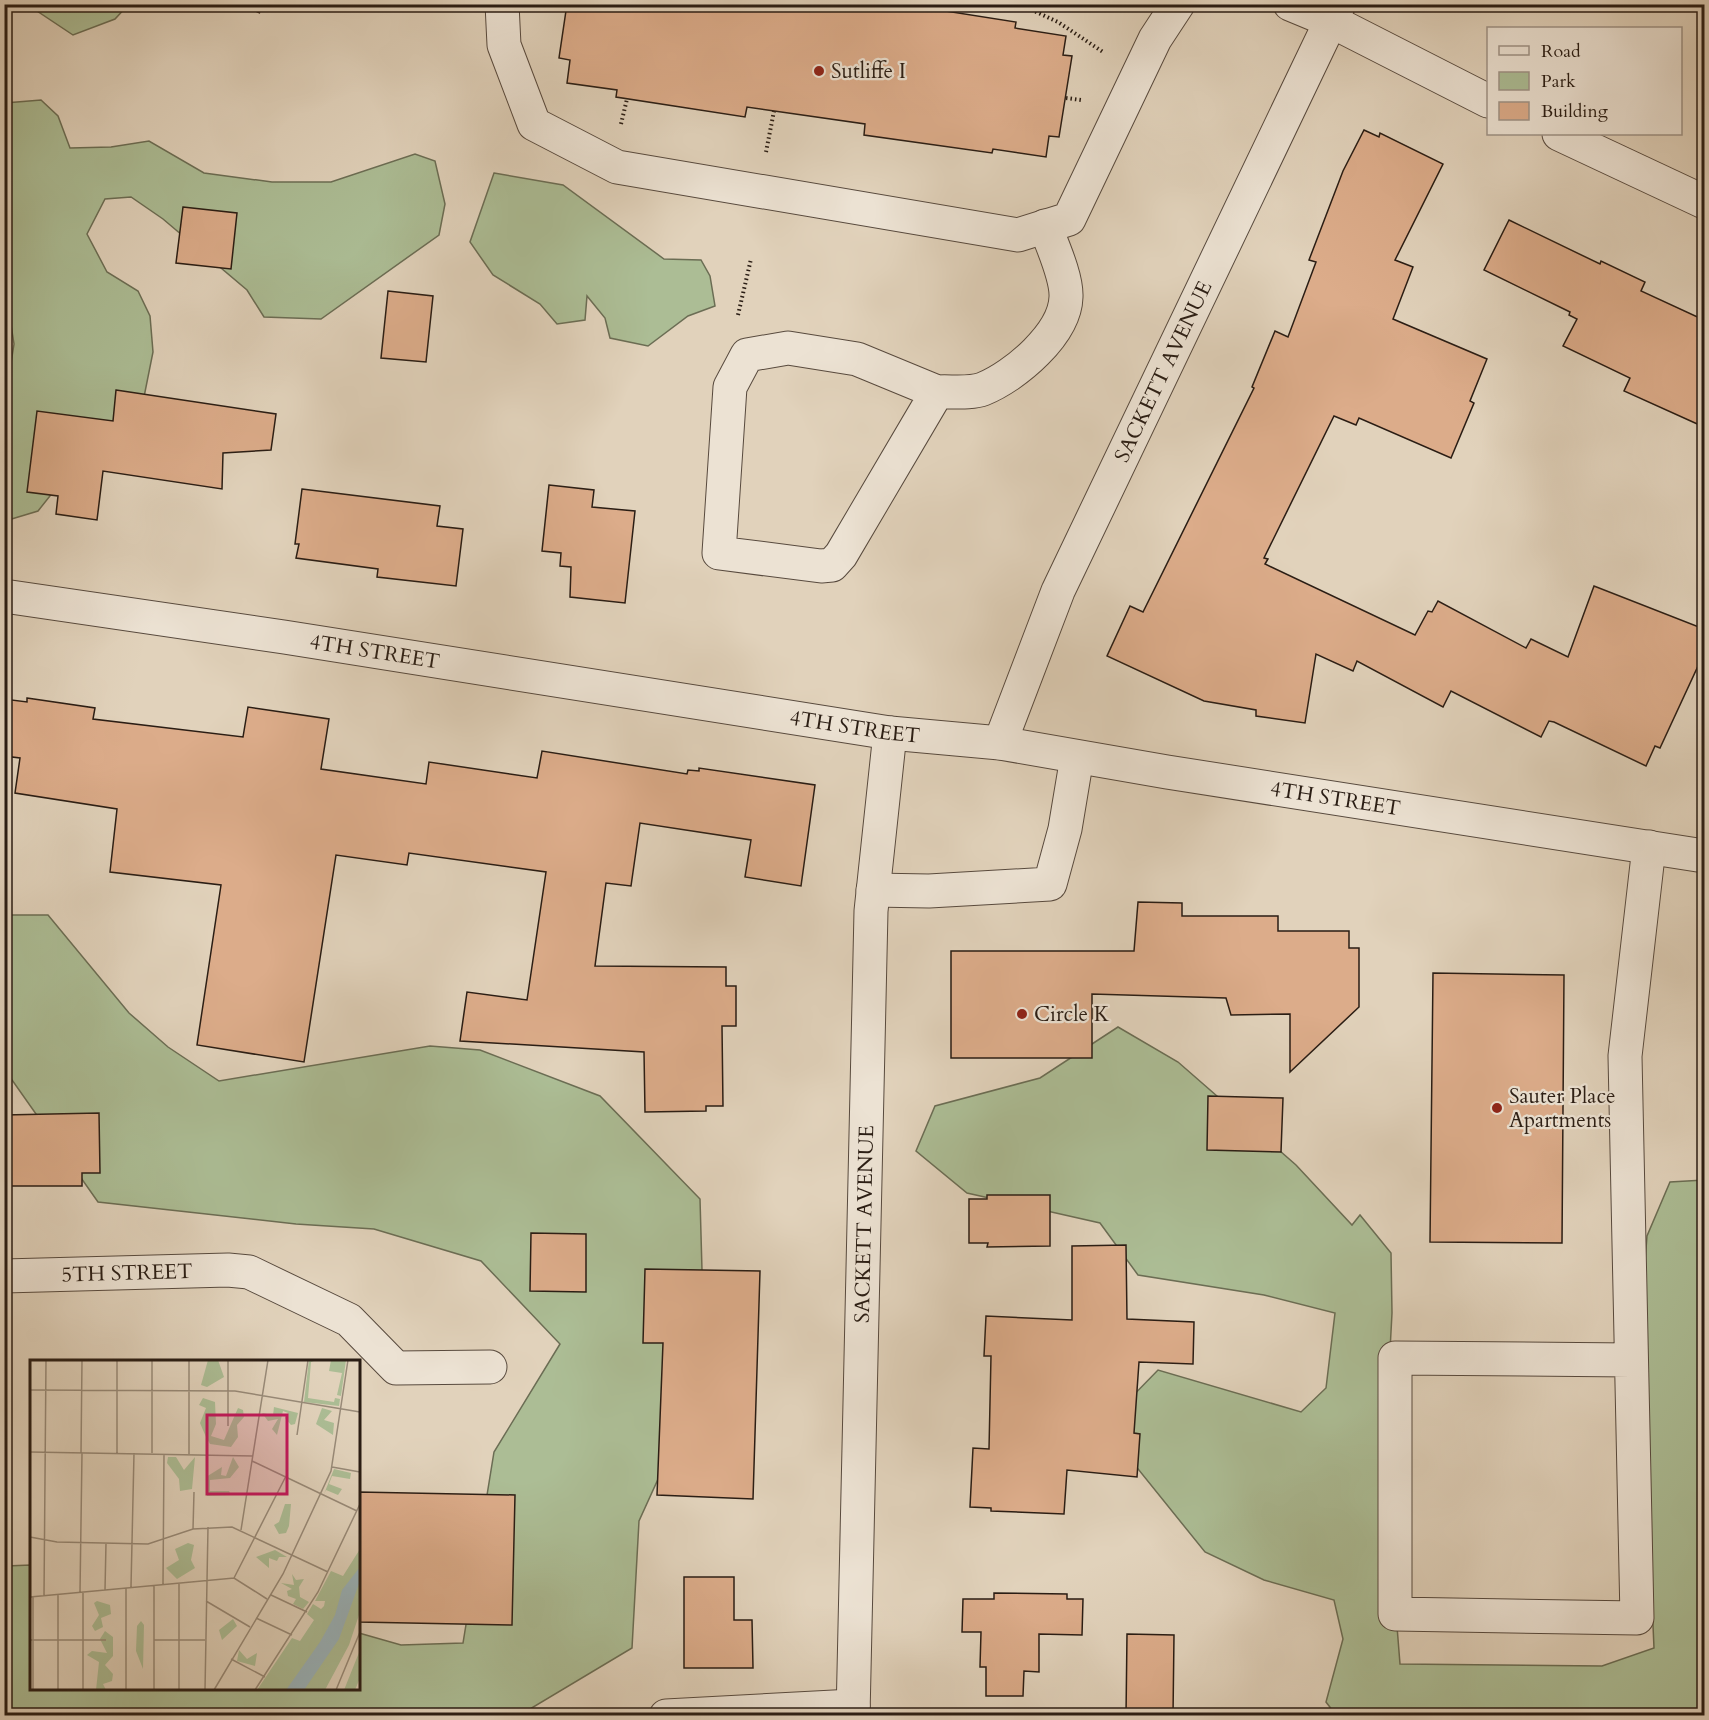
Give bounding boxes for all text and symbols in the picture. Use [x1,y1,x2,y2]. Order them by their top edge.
legend [1487,27,1682,135]
text: Road [1541,39,1581,64]
place label: Sutliffe I [831,57,906,86]
marker: Sutliffe I [812,64,826,78]
text: Park [1541,69,1576,94]
text: Building [1541,99,1609,124]
street label: SACKETT AVENUE [1108,276,1219,467]
street label: 4TH STREET [308,627,442,676]
street label: 4TH STREET [788,703,921,751]
street label: 4TH STREET [1268,774,1402,823]
place label: Circle K [1034,1000,1110,1029]
marker: Circle K [1015,1007,1029,1021]
place label: Sauter Place Apartments [1509,1082,1616,1135]
marker: Sauter Place Apartments [1490,1101,1504,1115]
street label: SACKETT AVENUE [848,1125,881,1323]
street label: 5TH STREET [61,1257,193,1289]
inset map [30,1360,360,1690]

